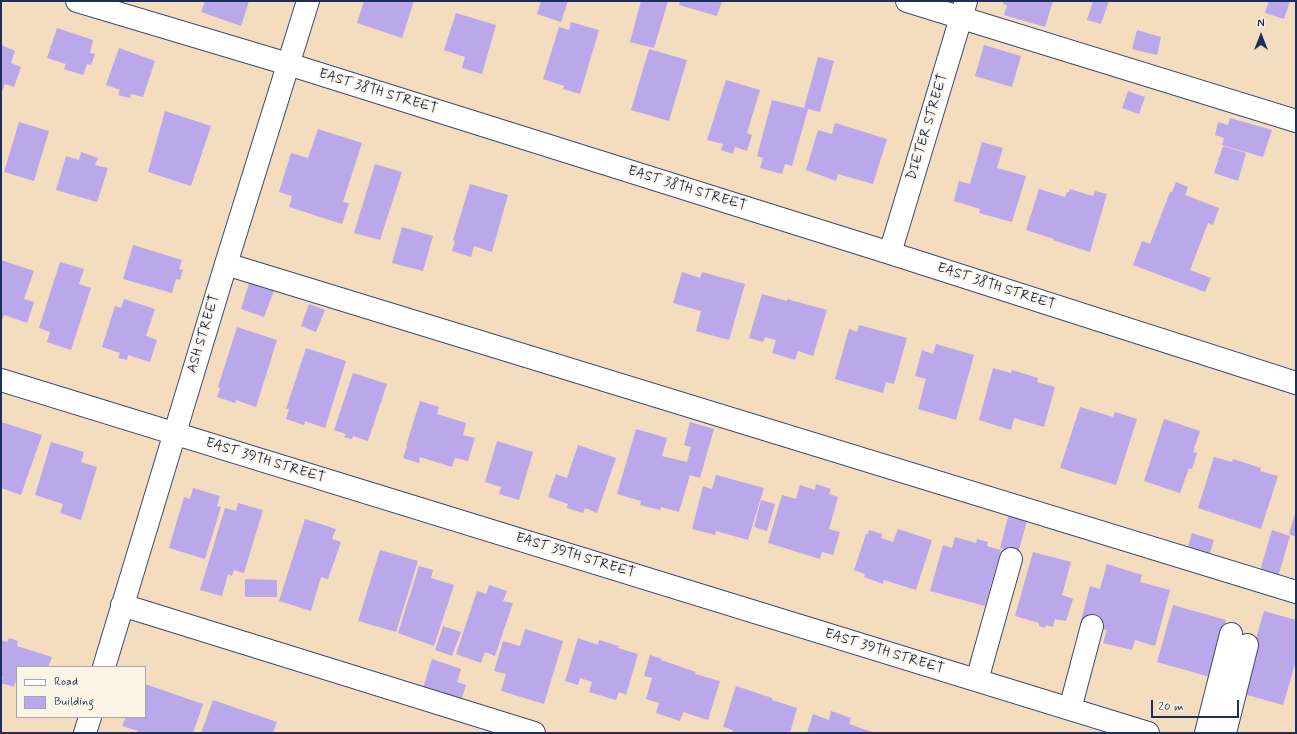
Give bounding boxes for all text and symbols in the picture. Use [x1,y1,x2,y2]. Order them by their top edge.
north arrow [1241,16,1281,56]
text: N [1257,17,1265,31]
street label: EAST 38TH STREET [317,66,439,118]
street label: DIETER STREET [904,72,952,182]
street label: EAST 38TH STREET [626,163,748,215]
street label: EAST 38TH STREET [935,260,1057,314]
street label: ASH STREET [184,293,224,375]
street label: EAST 39TH STREET [203,435,327,487]
street label: EAST 39TH STREET [513,530,637,582]
street label: EAST 39TH STREET [822,626,946,678]
legend [16,666,146,718]
text: Road [54,674,78,690]
scale bar [1153,692,1241,718]
text: Building [54,694,94,710]
text: 20 m [1158,699,1184,715]

